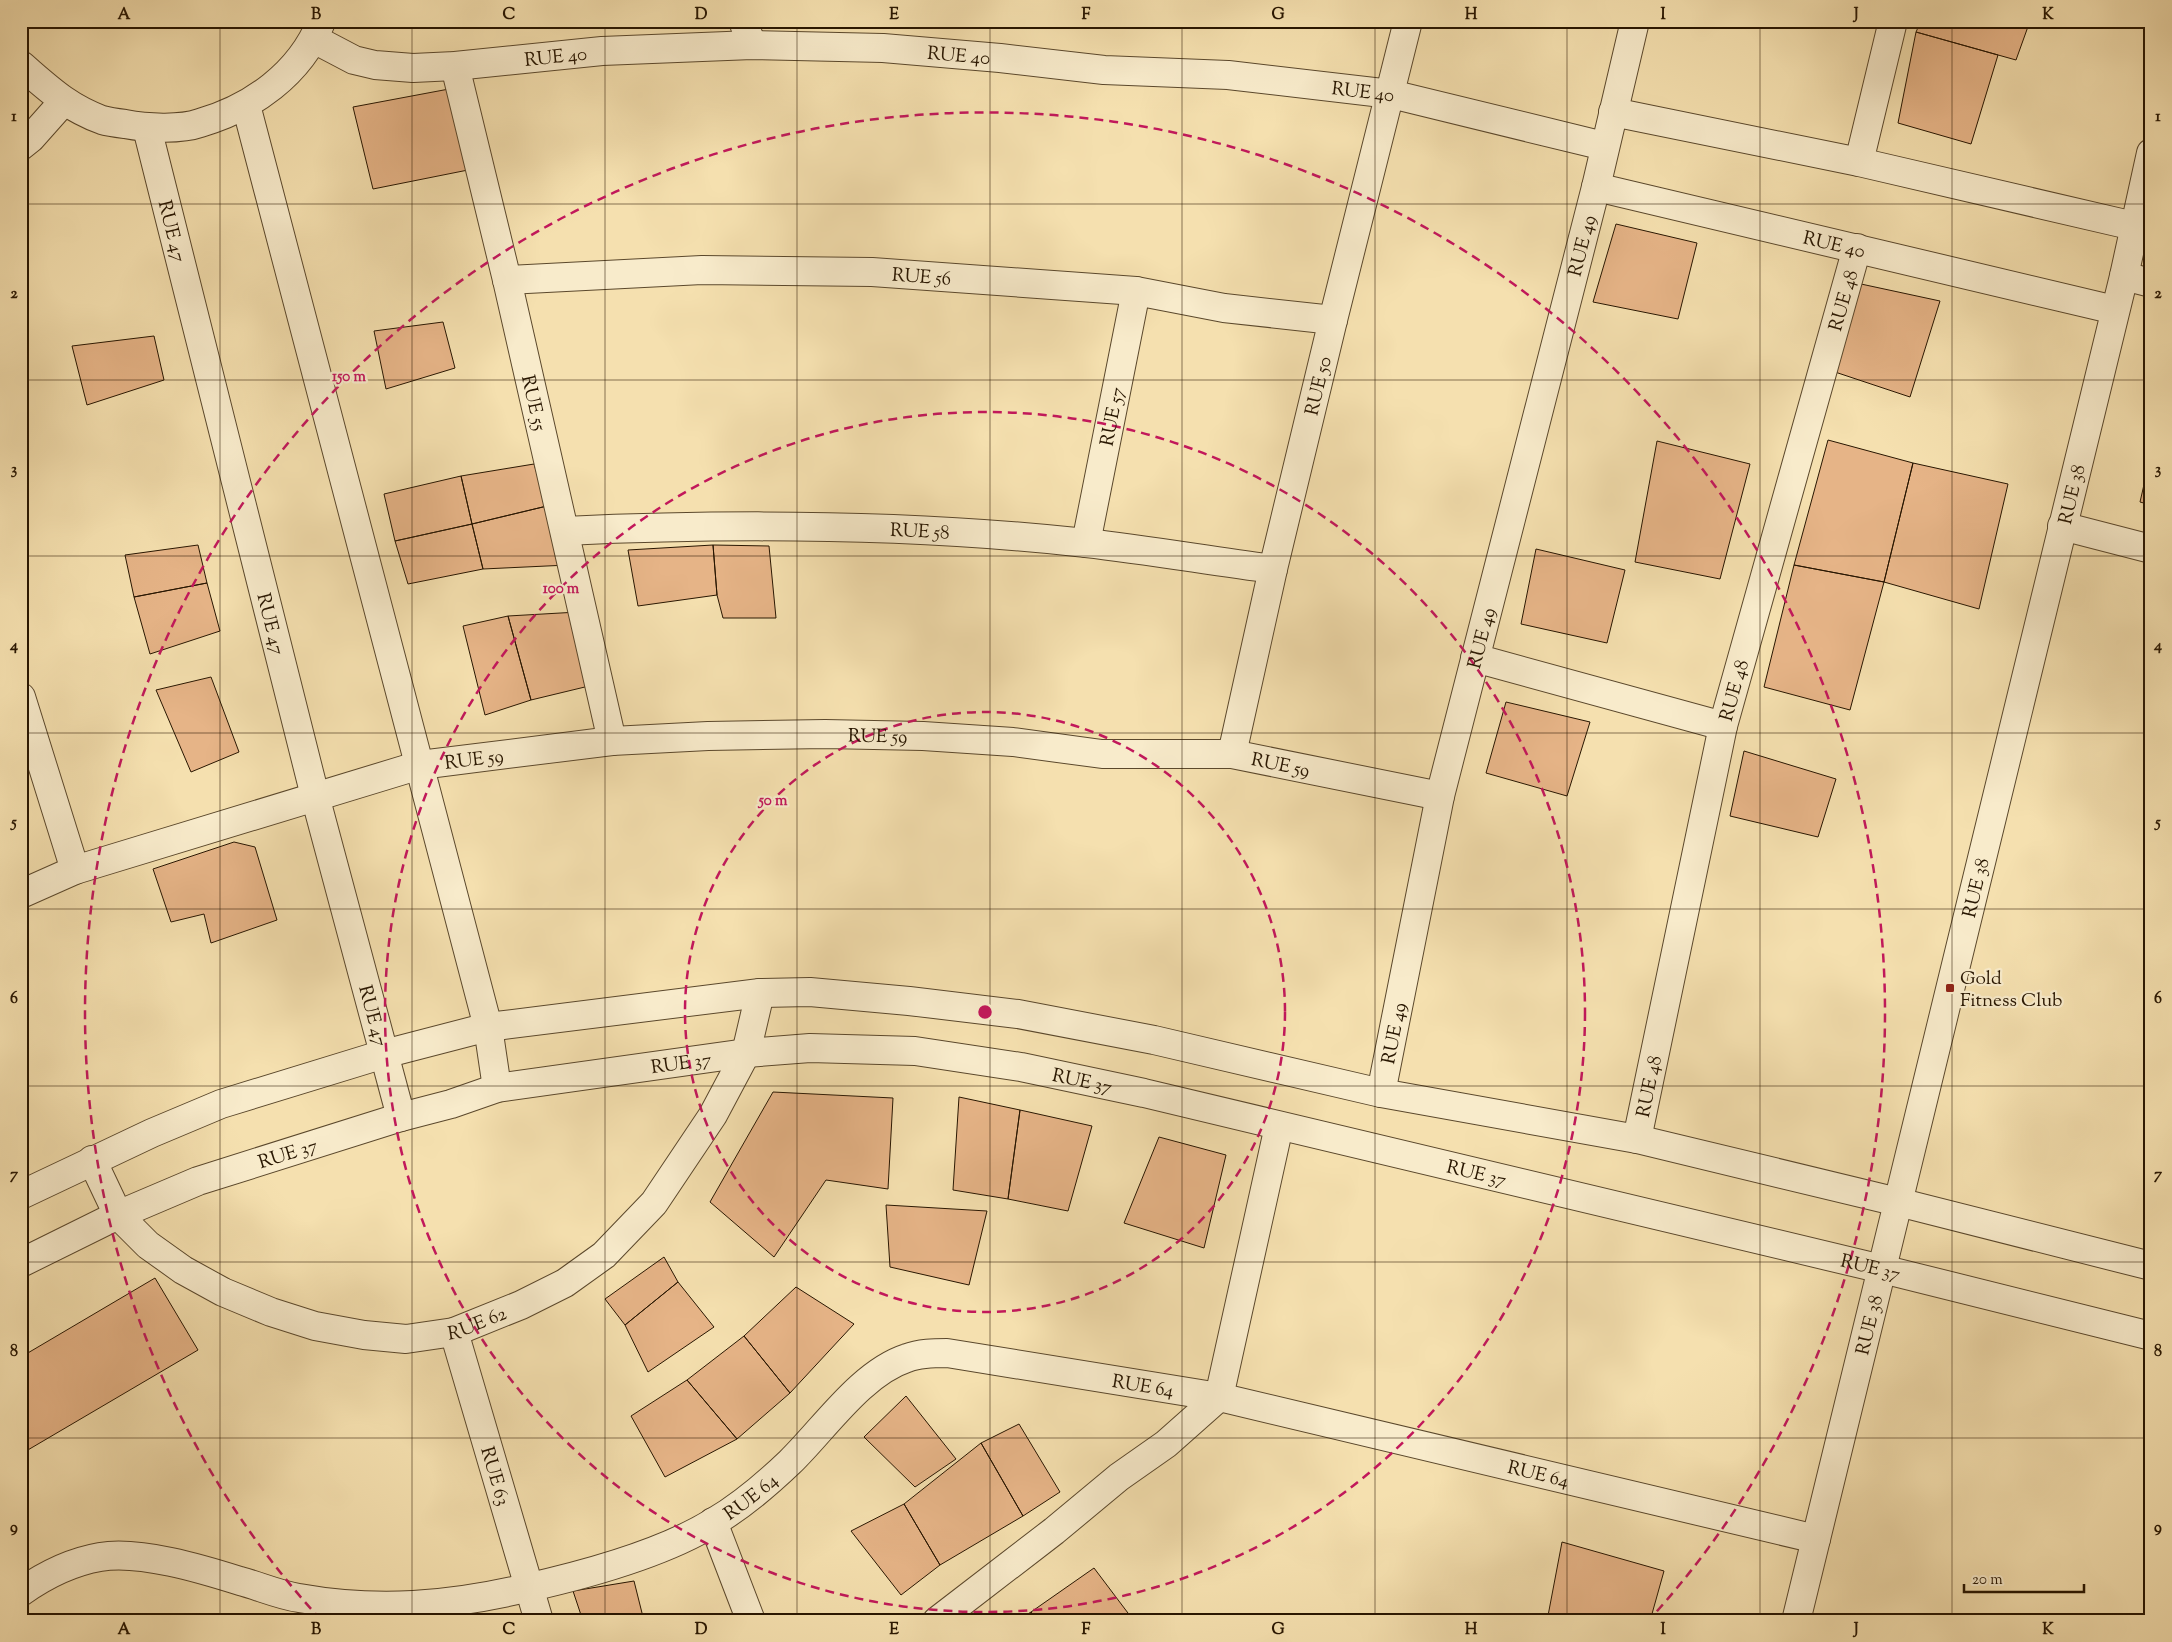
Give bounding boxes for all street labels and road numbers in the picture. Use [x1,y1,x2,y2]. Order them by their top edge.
street label: RUE 40 [926,41,991,73]
street label: RUE 40 [523,42,589,75]
street label: RUE 40 [1330,76,1396,110]
street label: RUE 47 [150,198,191,266]
street label: RUE 49 [1563,213,1604,280]
street label: RUE 40 [1800,226,1868,266]
street label: RUE 56 [891,262,952,294]
street label: RUE 48 [1823,267,1866,335]
street label: RUE 50 [1299,354,1340,419]
street label: RUE 55 [513,373,552,434]
street label: RUE 57 [1095,385,1133,449]
street label: RUE 38 [2053,462,2094,527]
street label: RUE 58 [889,518,950,548]
street label: RUE 47 [248,590,290,658]
street label: RUE 49 [1462,605,1504,672]
street label: RUE 48 [1714,657,1757,725]
street label: RUE 59 [848,723,908,752]
street label: RUE 59 [443,744,505,778]
street label: RUE 59 [1248,747,1312,785]
street label: RUE 38 [1957,855,1998,921]
street label: RUE 47 [350,982,393,1050]
street label: RUE 49 [1376,1001,1415,1067]
street label: RUE 37 [649,1047,714,1082]
street label: RUE 48 [1631,1053,1670,1120]
street label: RUE 37 [1049,1063,1115,1102]
street label: RUE 37 [255,1133,322,1177]
street label: RUE 37 [1443,1155,1509,1195]
street label: RUE 37 [1837,1249,1903,1289]
street label: RUE 38 [1850,1293,1891,1358]
street label: RUE 62 [446,1301,511,1349]
street label: RUE 64 [1110,1369,1176,1406]
street label: RUE 63 [472,1444,515,1510]
street label: RUE 64 [1504,1455,1572,1496]
street label: RUE 64 [719,1468,785,1528]

